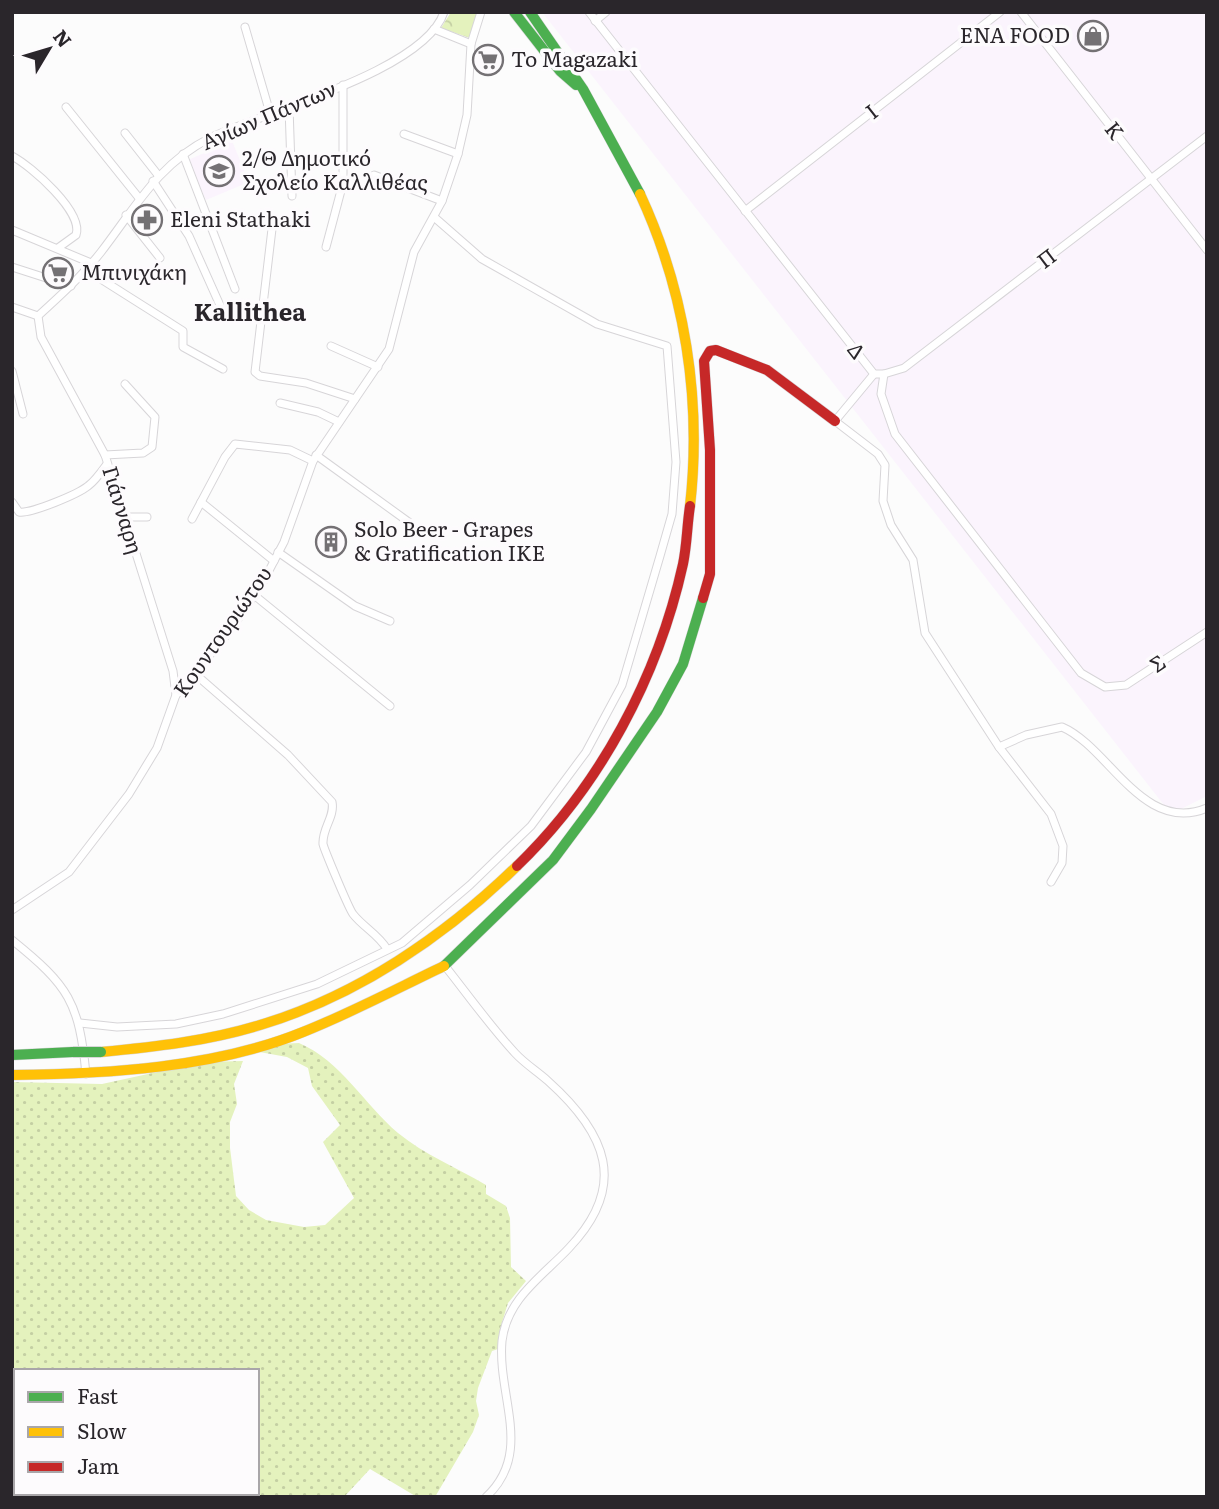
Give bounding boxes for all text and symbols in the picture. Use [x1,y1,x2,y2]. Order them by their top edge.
north arrow [14,14,84,84]
place label: ENA FOOD [960,18,1070,49]
shop icon: ENA FOOD [1076,19,1110,53]
text: N [47,23,79,53]
place label: To Magazaki [511,42,638,73]
supermarket icon: To Magazaki [471,43,505,77]
street label: Αγίων Πάντων [196,71,340,156]
street label: Ι [858,95,883,125]
street label: Κ [1099,114,1133,145]
place label: 2/Θ Δημοτικό Σχολείο Καλλιθέας [242,141,428,196]
school or university icon: 2/Θ Δημοτικό Σχολείο Καλλιθέας [202,154,236,188]
place label: Eleni Stathaki [170,202,311,233]
pharmacy icon: Eleni Stathaki [130,203,164,237]
street label: Π [1029,239,1062,275]
place label: Μπινιχάκη [81,255,187,286]
supermarket icon: Μπινιχάκη [41,256,75,290]
district label: Kallithea [194,293,306,328]
street label: Δ [842,335,874,364]
street label: Γιάνναρη [96,462,152,557]
place label: Solo Beer - Grapes & Gratification IKE [354,512,545,567]
building icon: Solo Beer - Grapes & Gratification IKE [314,525,348,559]
street label: Κουντουριώτου [164,559,278,702]
street label: Σ [1142,645,1171,679]
legend [14,1369,259,1495]
text: Fast [77,1379,118,1410]
text: Slow [77,1414,127,1445]
text: Jam [77,1449,119,1480]

